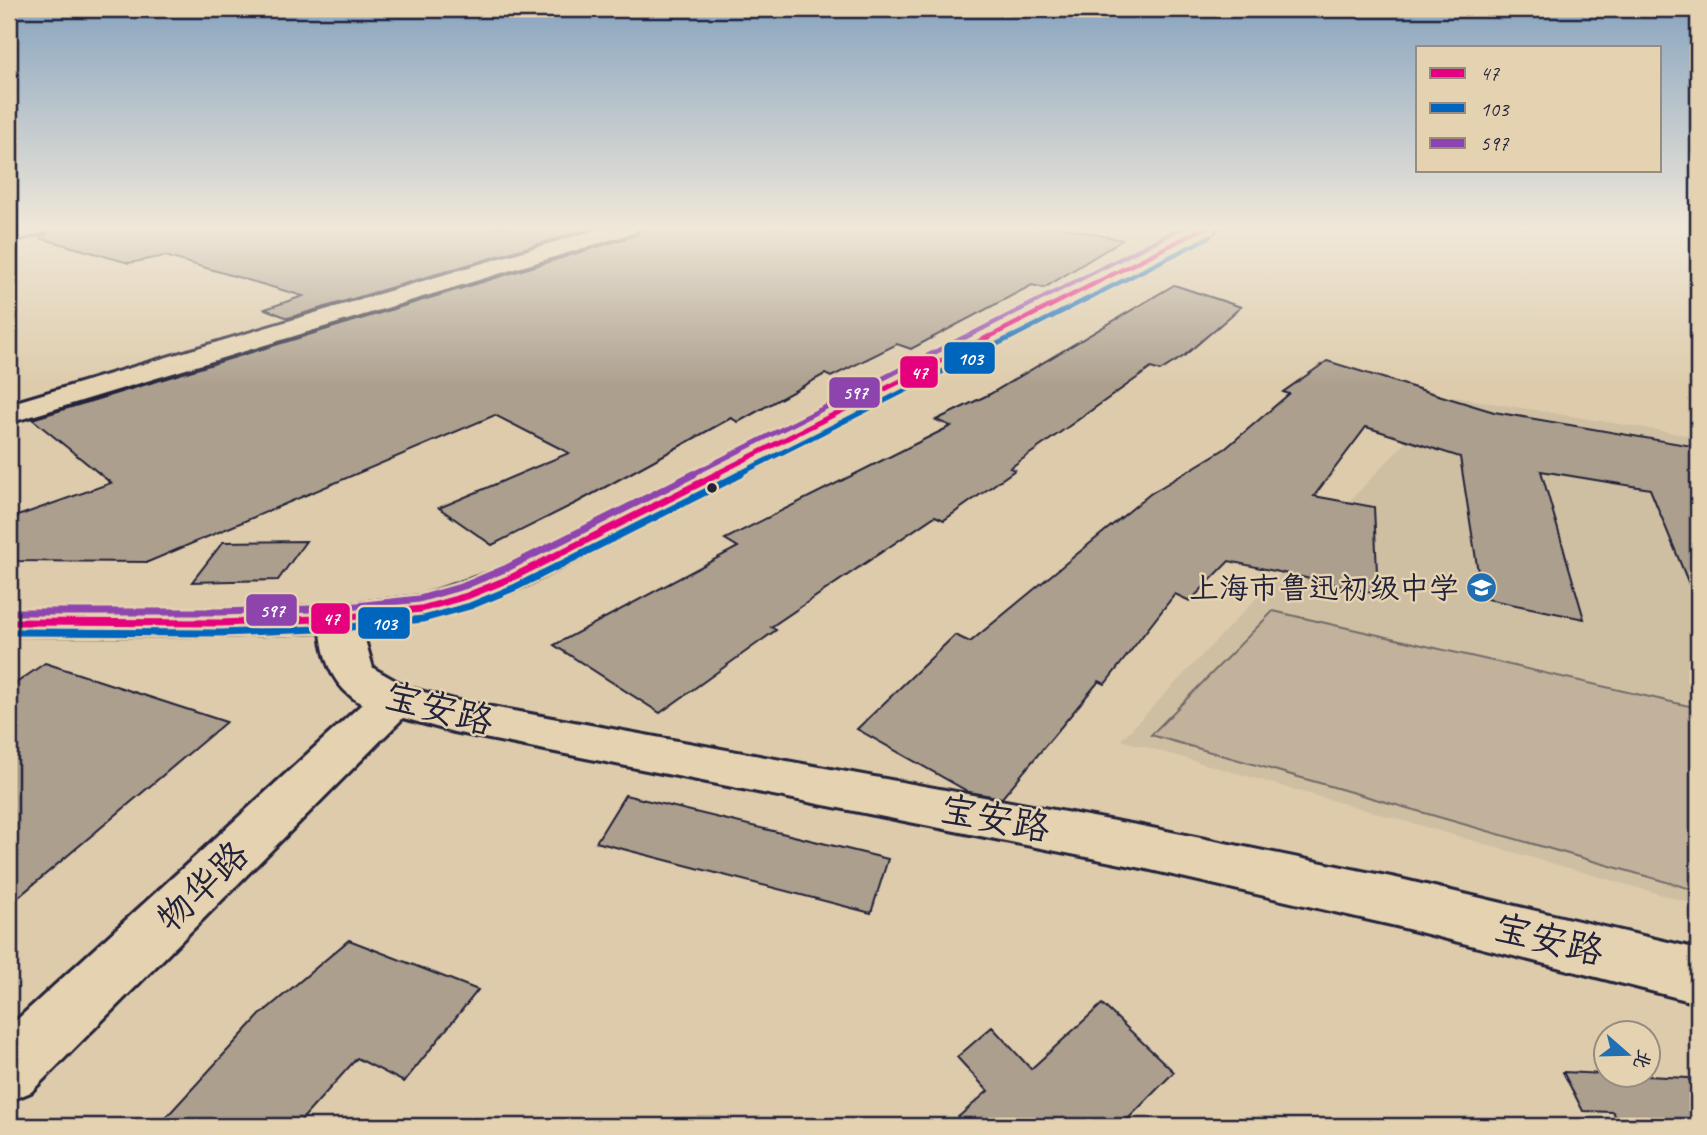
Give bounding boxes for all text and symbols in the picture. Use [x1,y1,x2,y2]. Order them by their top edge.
legend [1416,46,1662,172]
text: 47 [1480,60,1500,86]
text: 103 [1480,96,1510,122]
text: 597 [1480,130,1510,156]
line badge: 103 [943,341,996,375]
text: 103 [957,347,985,371]
line badge: 47 [899,355,939,389]
text: 47 [910,361,930,385]
line badge: 597 [828,376,881,409]
text: 597 [842,381,870,405]
unlabelled marker [705,481,719,495]
place label: 上海市鲁迅初级中学 [1189,569,1459,607]
school or university icon: 上海市鲁迅初级中学 [1465,571,1499,605]
line badge: 597 [245,593,298,627]
text: 597 [259,599,287,623]
line badge: 47 [310,602,351,635]
line badge: 103 [357,606,411,640]
text: 47 [322,607,342,631]
text: 103 [371,612,399,636]
street label: 宝安路 [379,671,499,745]
street label: 宝安路 [936,784,1054,852]
street label: 物华路 [146,831,258,941]
street label: 宝安路 [1489,903,1609,975]
north arrow [1592,1020,1662,1090]
text: 北 [1628,1046,1657,1073]

